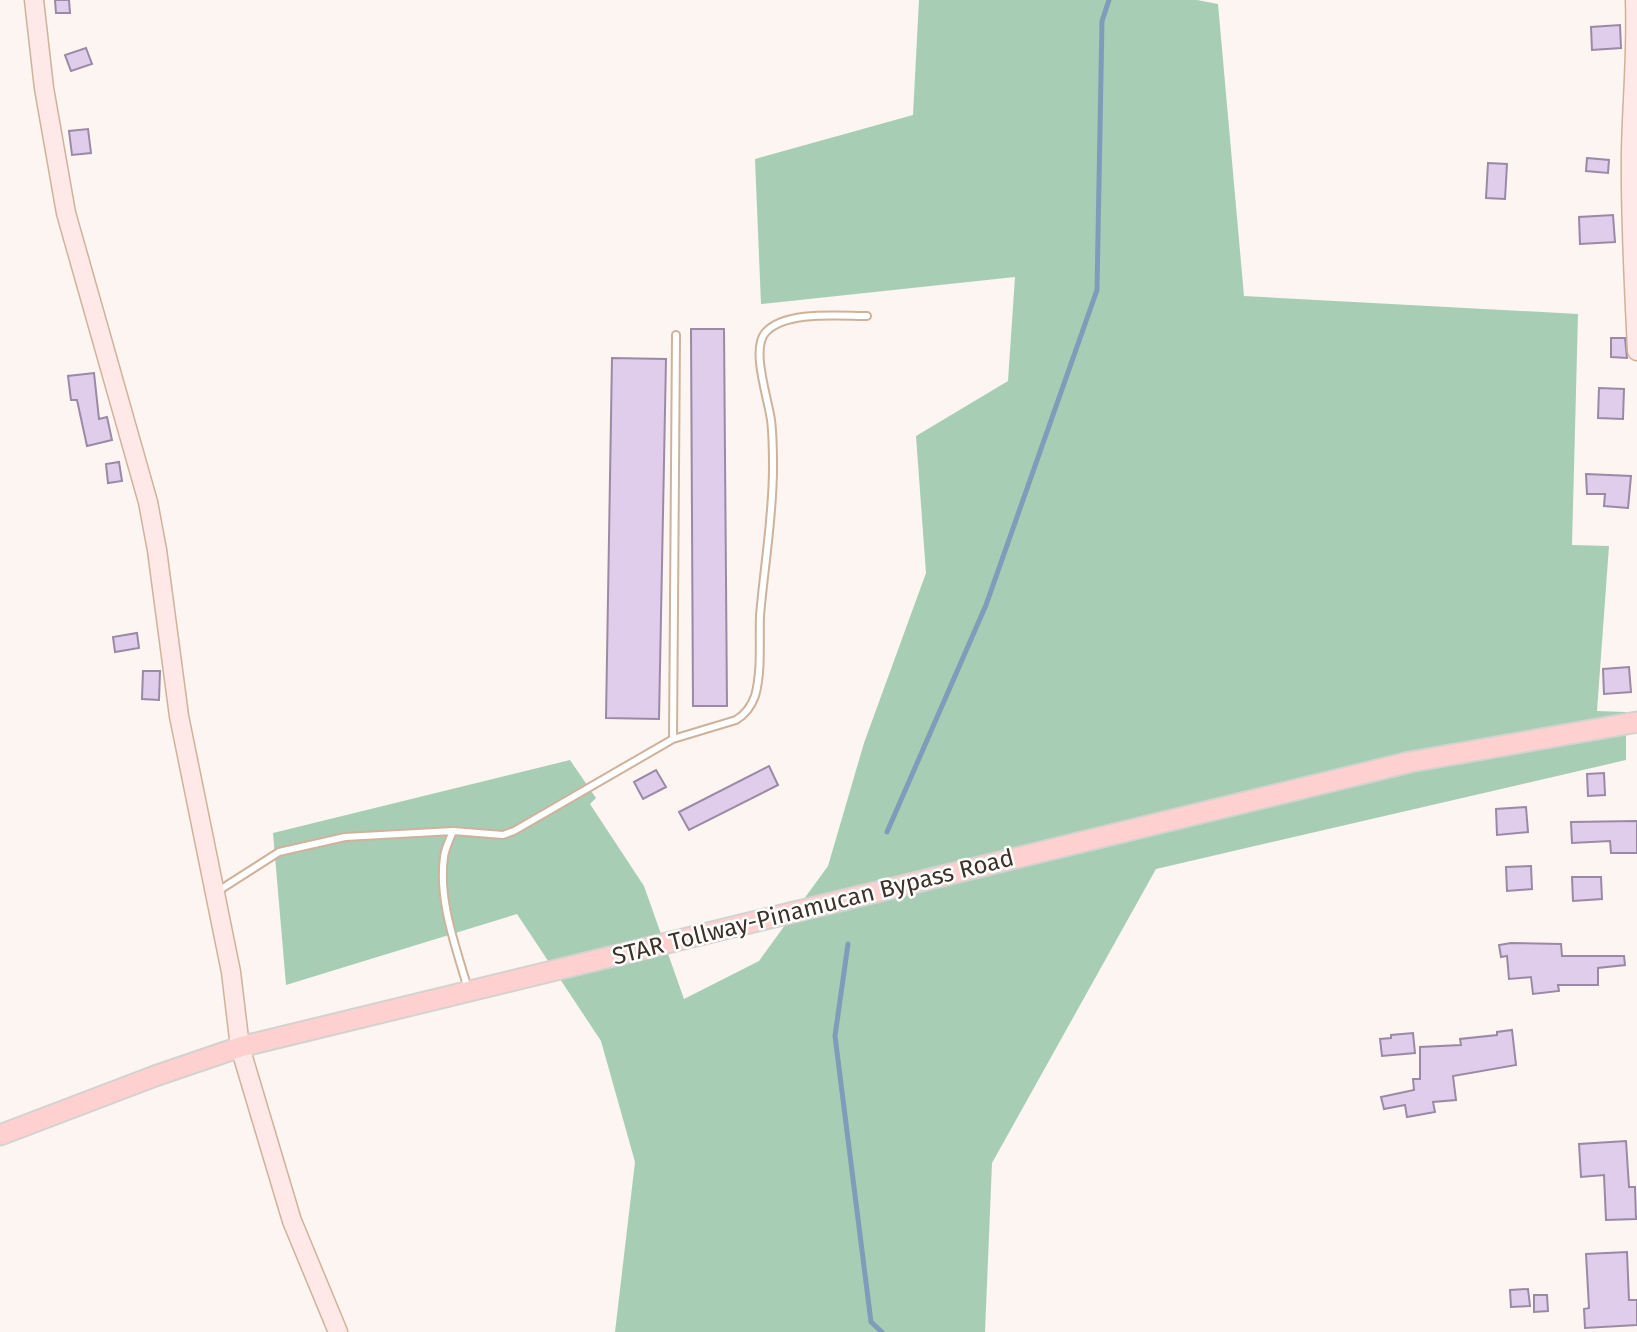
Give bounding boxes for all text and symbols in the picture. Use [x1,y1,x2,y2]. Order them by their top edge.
street label: STAR Tollway-Pinamucan Bypass Road [609,844,1017,970]

